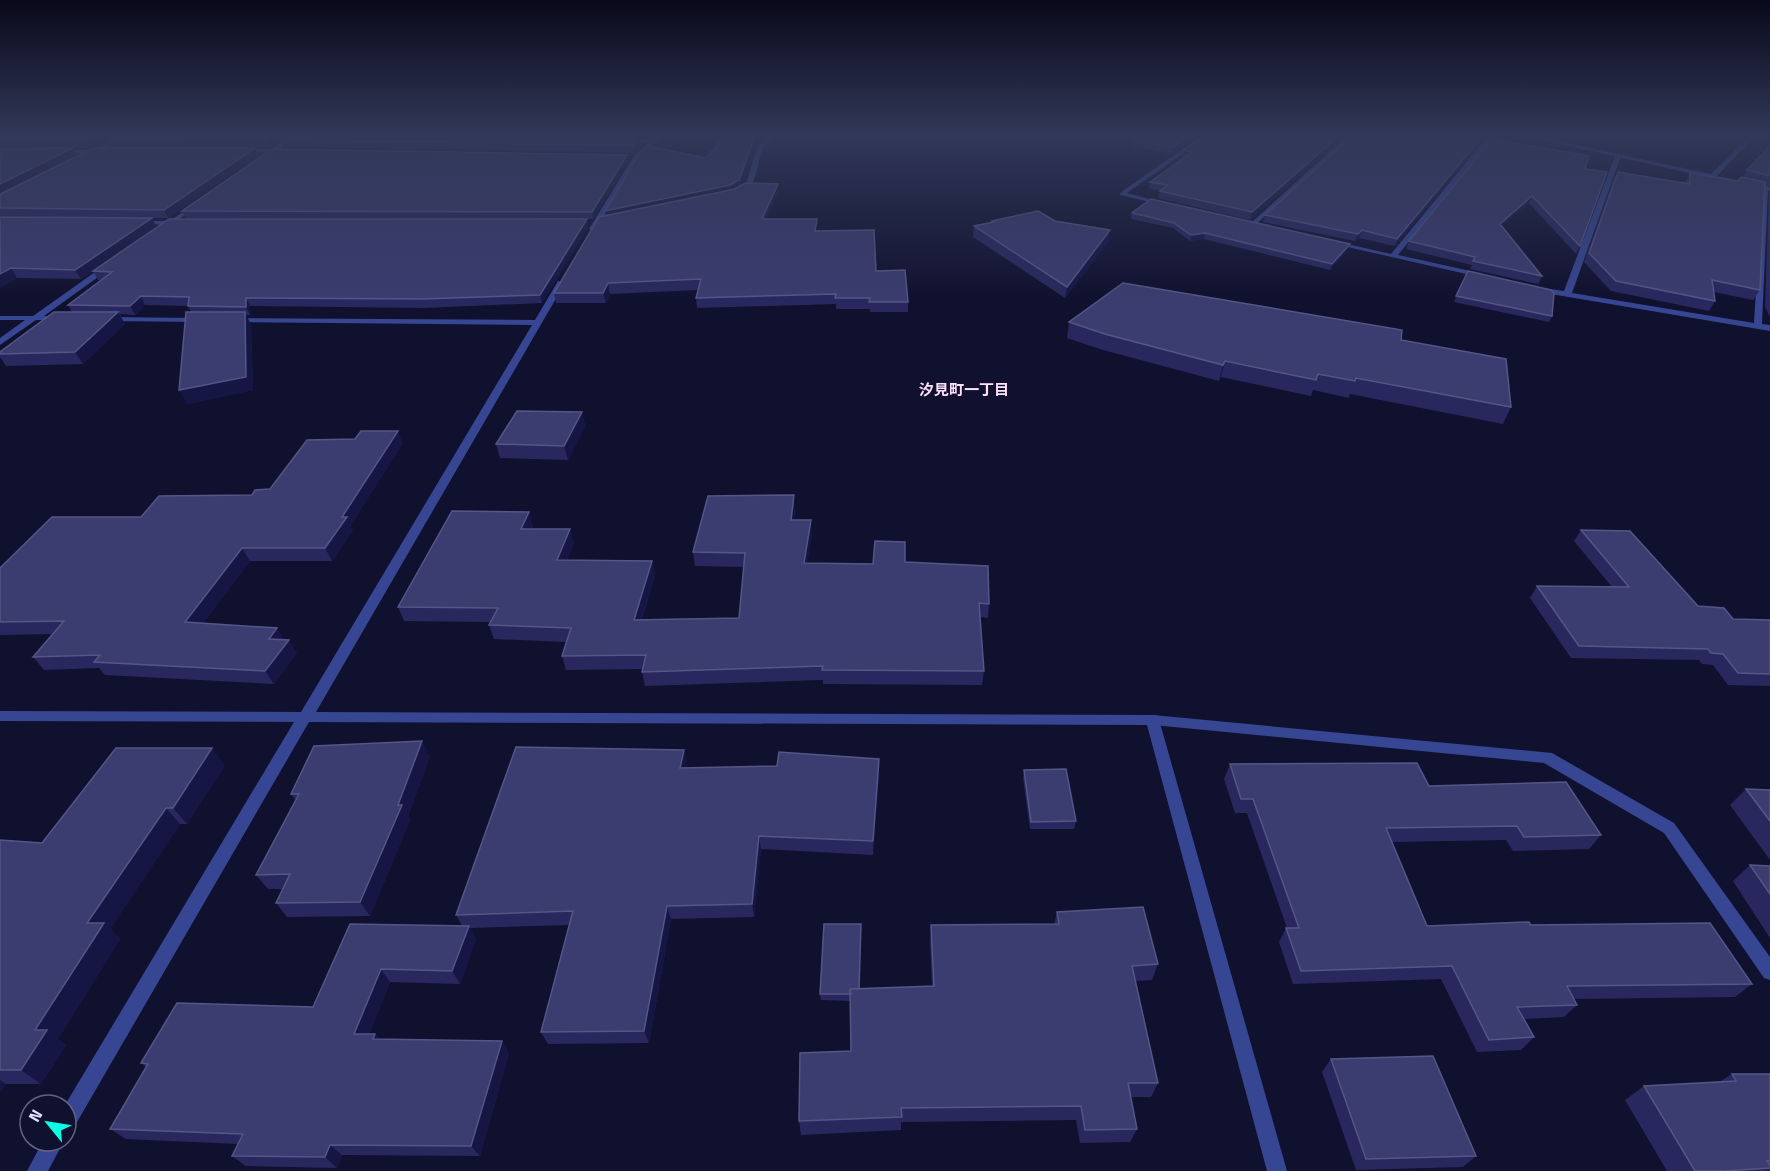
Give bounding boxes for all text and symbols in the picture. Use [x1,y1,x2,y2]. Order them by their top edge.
district label: 汐見町一丁目 [919,378,1009,401]
north arrow [18,1093,78,1153]
text: N [22,1105,48,1126]

